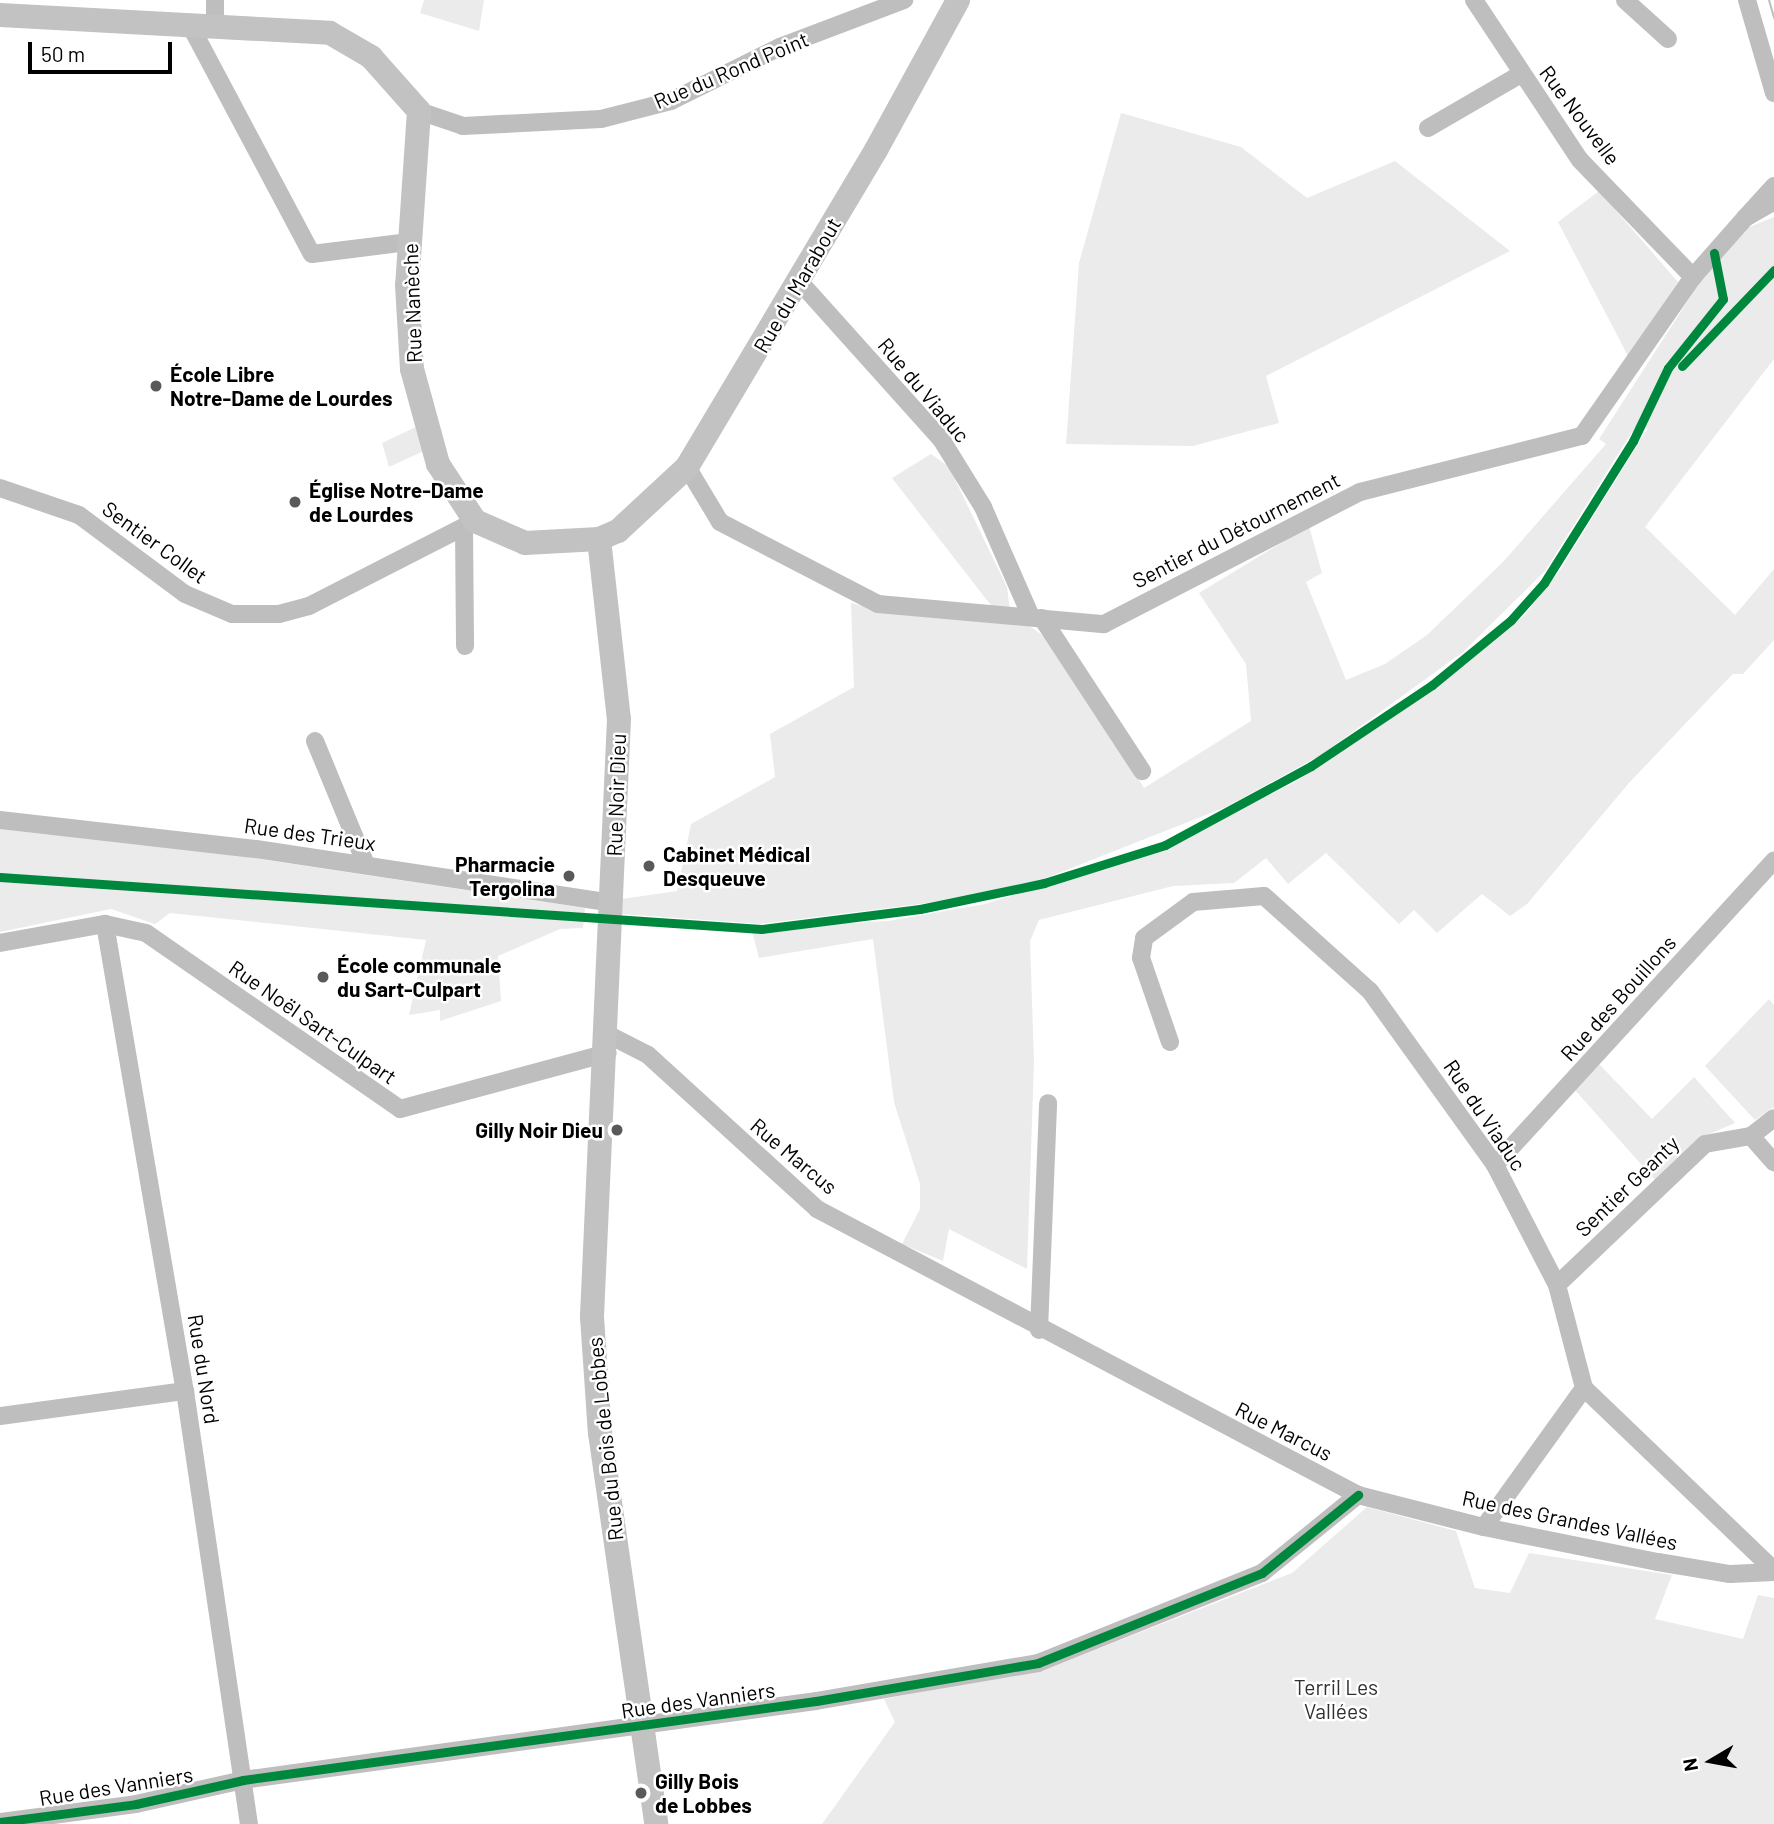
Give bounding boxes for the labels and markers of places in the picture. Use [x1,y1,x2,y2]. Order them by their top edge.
place label: École Libre Notre-Dame de Lourdes [170,361,393,411]
marker: École Libre Notre-Dame de Lourdes [148,378,164,394]
place label: Église Notre-Dame de Lourdes [309,477,484,527]
marker: Église Notre-Dame de Lourdes [287,494,303,510]
place label: Cabinet Médical Desqueuve [663,841,810,891]
place label: Pharmacie Tergolina [455,851,555,901]
marker: Cabinet Médical Desqueuve [641,858,657,874]
marker: Pharmacie Tergolina [561,868,577,884]
place label: École communale du Sart-Culpart [337,952,501,1002]
marker: École communale du Sart-Culpart [315,969,331,985]
place label: Gilly Noir Dieu [475,1117,603,1143]
marker: Gilly Noir Dieu [609,1122,625,1138]
place label: Gilly Bois de Lobbes [655,1768,752,1818]
marker: Gilly Bois de Lobbes [633,1785,649,1801]

